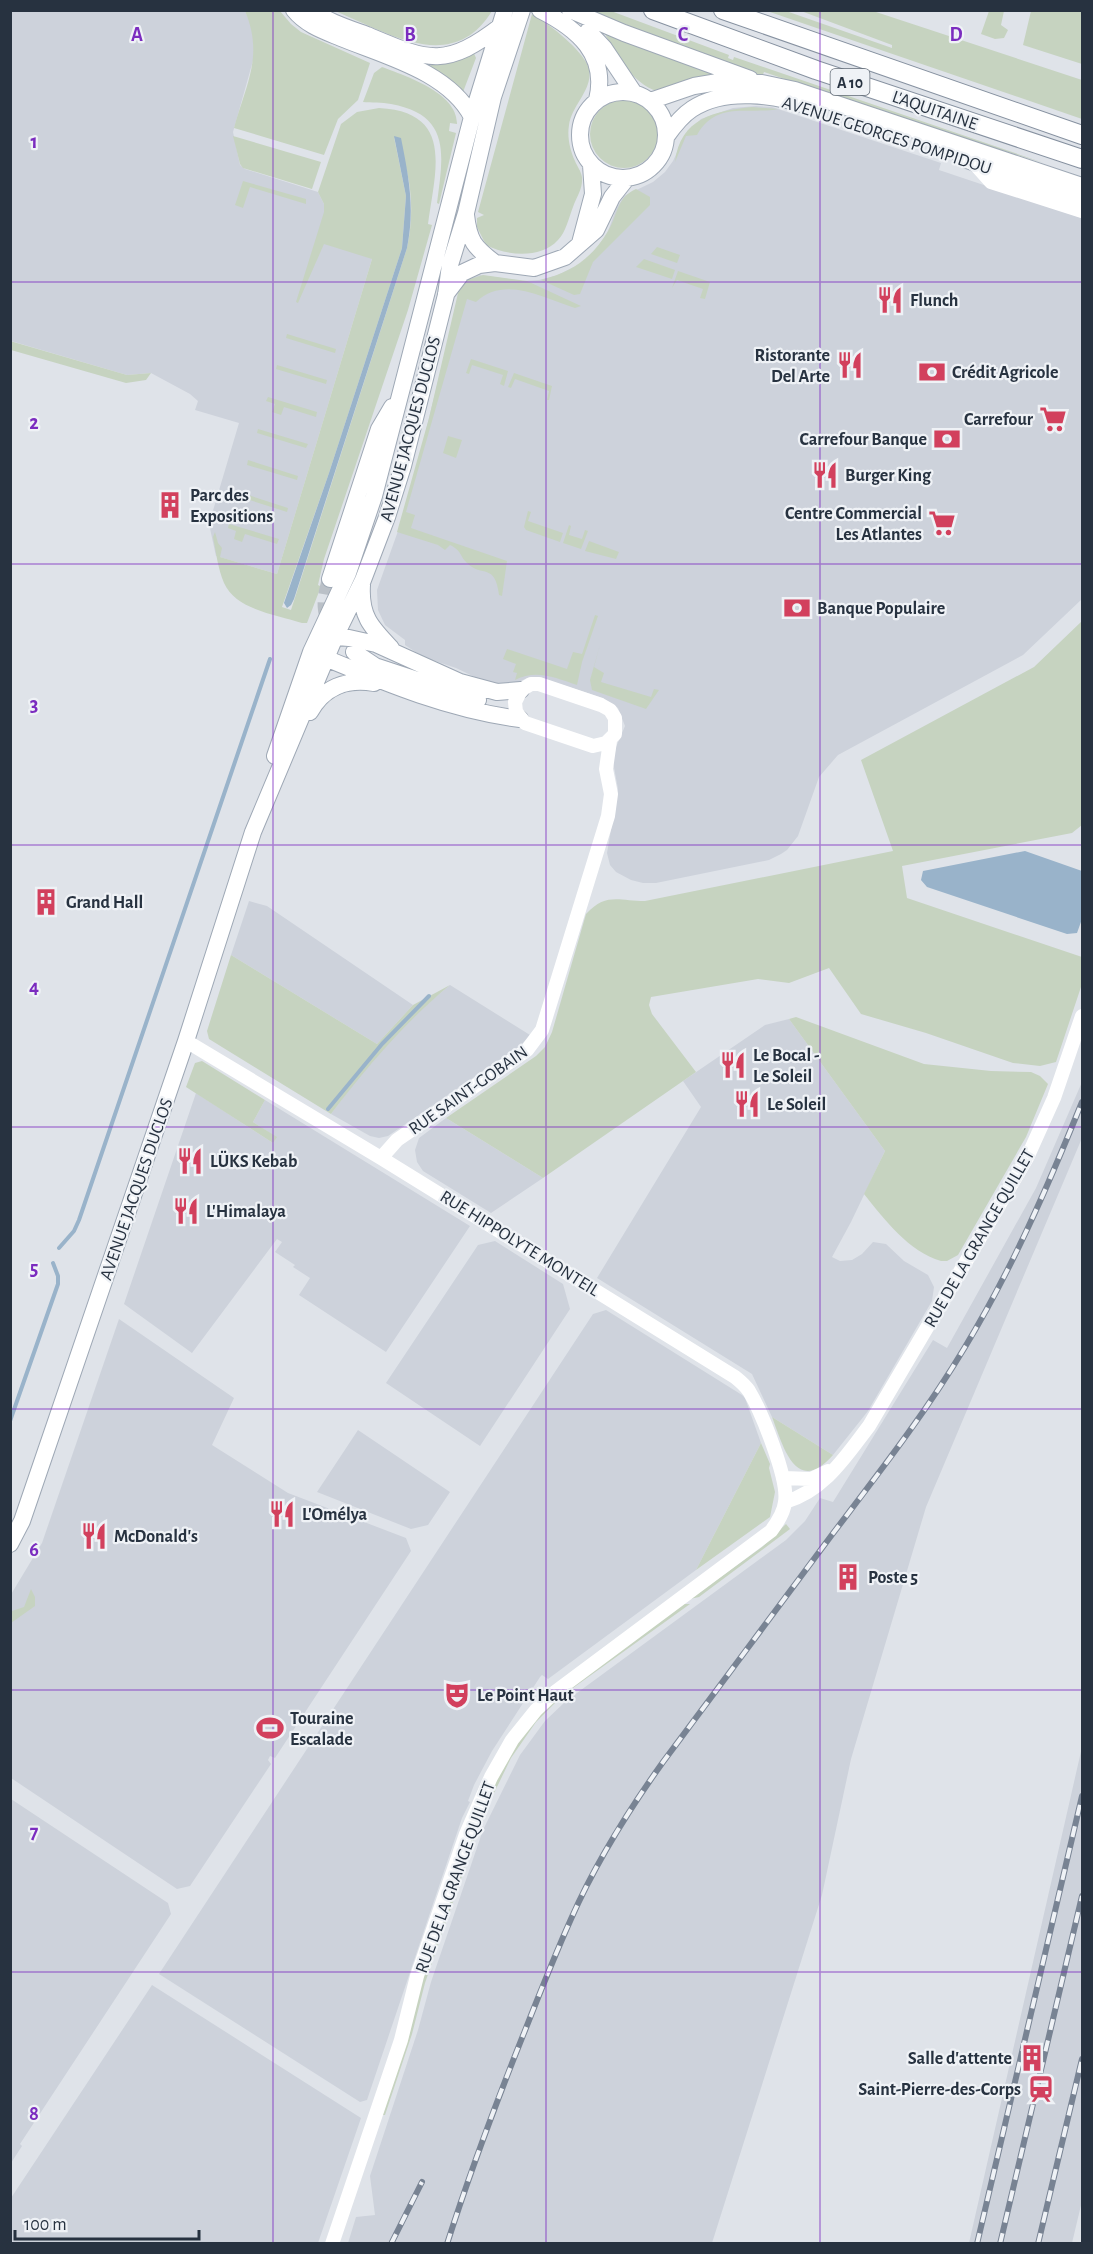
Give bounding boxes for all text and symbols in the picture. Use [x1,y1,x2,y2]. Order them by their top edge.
text: A [131,25,143,45]
text: B [404,25,416,45]
text: C [678,25,689,45]
text: D [949,25,963,45]
road number: A 10 [830,69,870,95]
street label: L'AQUITAINE [890,88,980,134]
street label: AVENUE GEORGES POMPIDOU [780,94,994,178]
text: 1 [30,132,38,152]
restaurant icon: Flunch [875,285,905,315]
place label: Flunch [910,292,958,310]
street label: AVENUE JACQUES DUCLOS [378,335,444,524]
place label: Ristorante Del Arte [754,347,830,386]
restaurant icon: Ristorante Del Arte [835,350,865,380]
bank icon: Crédit Agricole [917,357,947,387]
place label: Crédit Agricole [952,364,1059,382]
supermarket icon: Carrefour [1038,404,1068,434]
place label: Carrefour [964,411,1034,429]
text: 2 [29,413,39,433]
bank icon: Carrefour Banque [932,424,962,454]
place label: Carrefour Banque [799,431,927,449]
restaurant icon: Burger King [810,460,840,490]
place label: Burger King [845,467,932,485]
place label: Parc des Expositions [190,487,273,526]
building icon: Parc des Expositions [155,490,185,520]
place label: Centre Commercial Les Atlantes [785,505,922,544]
supermarket icon: Centre Commercial Les Atlantes [927,508,957,538]
bank icon: Banque Populaire [782,593,812,623]
place label: Banque Populaire [817,600,945,618]
text: 3 [30,695,38,715]
building icon: Grand Hall [31,887,61,917]
place label: Grand Hall [66,894,143,912]
text: 4 [29,977,39,997]
street label: RUE SAINT-GOBAIN [406,1043,531,1139]
place label: Le Bocal - Le Soleil [753,1047,819,1086]
restaurant icon: Le Bocal - Le Soleil [718,1050,748,1080]
restaurant icon: Le Soleil [732,1089,762,1119]
street label: AVENUE JACQUES DUCLOS [97,1096,177,1283]
place label: Le Soleil [767,1096,826,1114]
restaurant icon: LÜKS Kebab [175,1146,205,1176]
street label: RUE DE LA GRANGE QUILLET [921,1146,1038,1331]
place label: LÜKS Kebab [210,1150,297,1171]
street label: RUE HIPPOLYTE MONTEIL [437,1188,603,1300]
restaurant icon: L'Himalaya [171,1196,201,1226]
place label: L'Himalaya [206,1203,286,1221]
text: 5 [30,1259,38,1279]
restaurant icon: L'Omélya [267,1499,297,1529]
place label: L'Omélya [302,1506,368,1524]
restaurant icon: McDonald's [79,1521,109,1551]
place label: McDonald's [114,1528,198,1546]
text: 6 [29,1540,39,1560]
building icon: Poste 5 [833,1562,863,1592]
place label: Poste 5 [868,1569,918,1587]
theatre icon: Le Point Haut [442,1680,472,1710]
place label: Le Point Haut [477,1687,574,1705]
place label: Touraine Escalade [290,1710,354,1749]
sports icon: Touraine Escalade [255,1713,285,1743]
street label: RUE DE LA GRANGE QUILLET [413,1779,499,1976]
text: 7 [30,1822,39,1842]
building icon: Salle d'attente [1017,2043,1047,2073]
place label: Salle d'attente [908,2050,1012,2068]
station icon: Saint-Pierre-des-Corps [1026,2074,1056,2104]
place label: Saint-Pierre-des-Corps [858,2081,1021,2099]
text: 8 [29,2104,39,2124]
scale bar [15,2203,200,2241]
text: 100 m [24,2216,67,2234]

